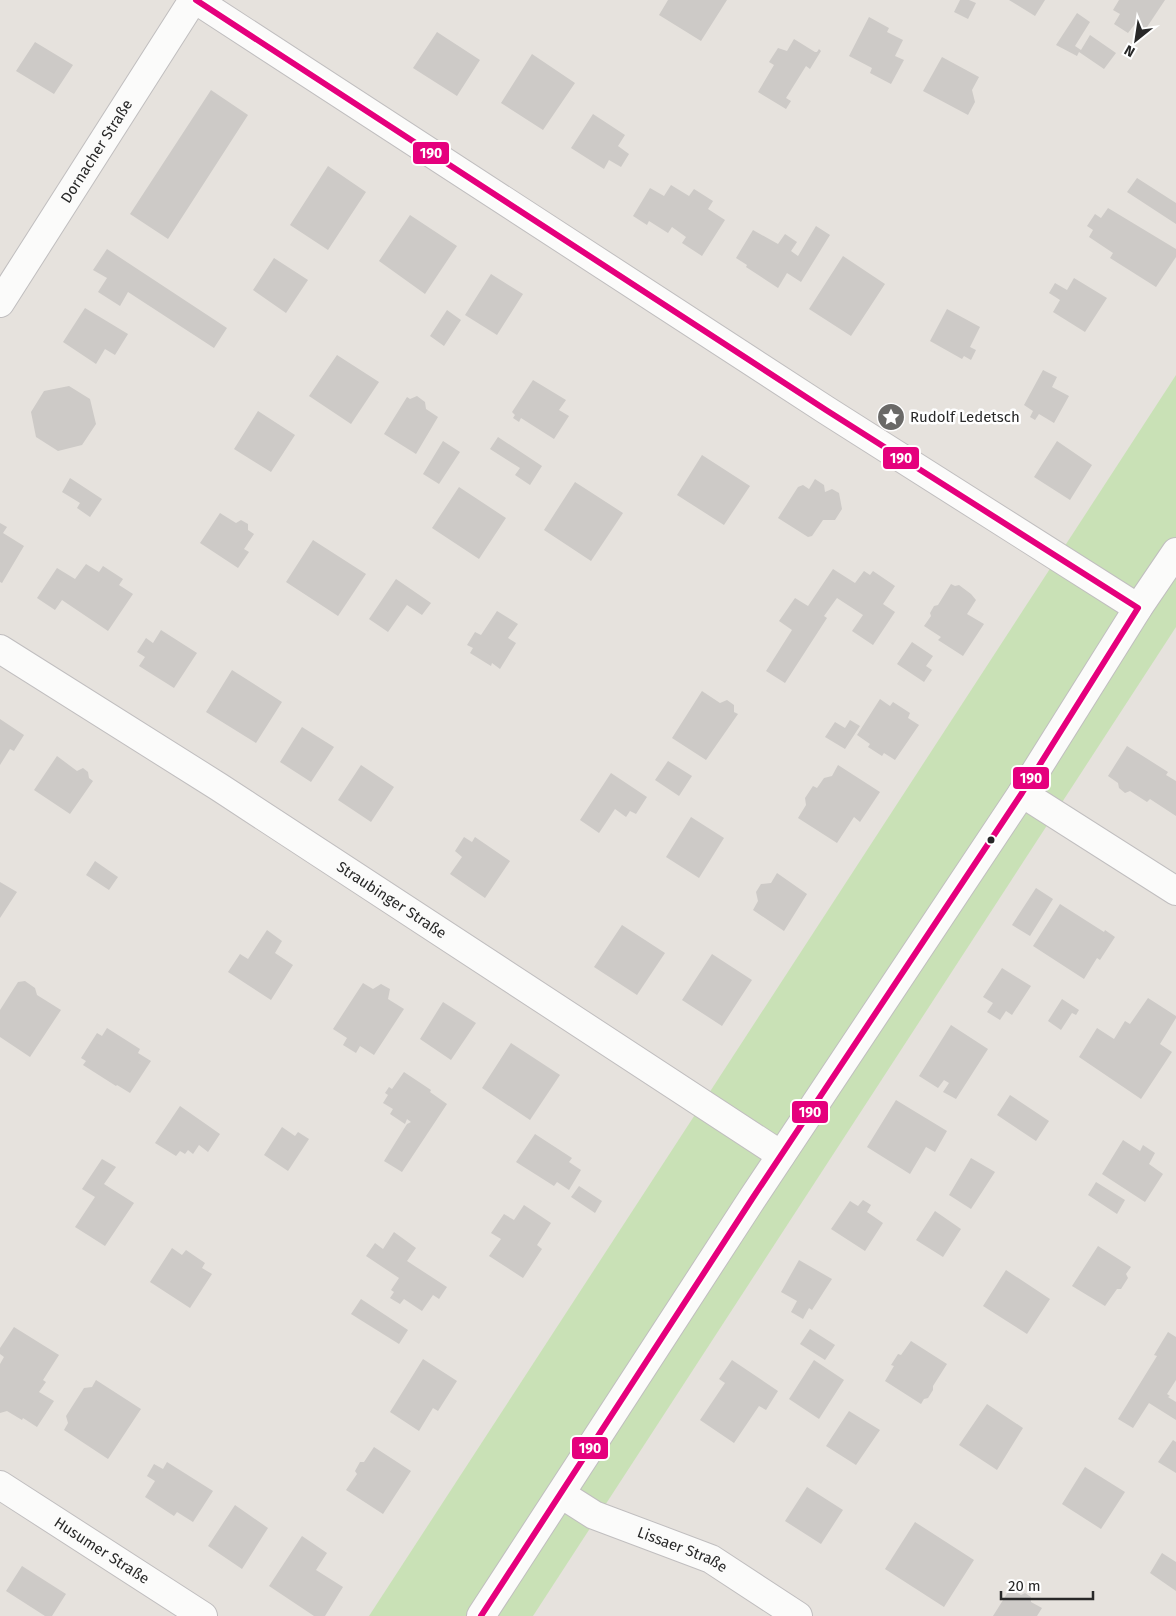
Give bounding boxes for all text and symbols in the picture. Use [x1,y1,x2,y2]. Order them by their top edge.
north arrow [1111,15,1161,65]
text: N [1121,41,1138,61]
street label: Dornacher Straße [57,96,136,206]
line badge: 190 [412,141,450,165]
text: 190 [420,145,442,162]
place icon: Rudolf Ledetsch [876,402,906,432]
place label: Rudolf Ledetsch [910,408,1020,426]
line badge: 190 [882,446,920,470]
text: 190 [890,450,912,467]
line badge: 190 [1012,766,1050,790]
text: 190 [1020,770,1042,787]
unlabelled marker [986,835,996,845]
street label: Straubinger Straße [333,858,450,942]
line badge: 190 [791,1100,829,1124]
text: 190 [799,1104,821,1121]
line badge: 190 [571,1436,609,1460]
text: 190 [579,1440,601,1457]
street label: Husumer Straße [51,1513,153,1588]
street label: Lissaer Straße [635,1523,731,1576]
scale bar [1001,1568,1094,1600]
text: 20 m [1008,1577,1041,1595]

